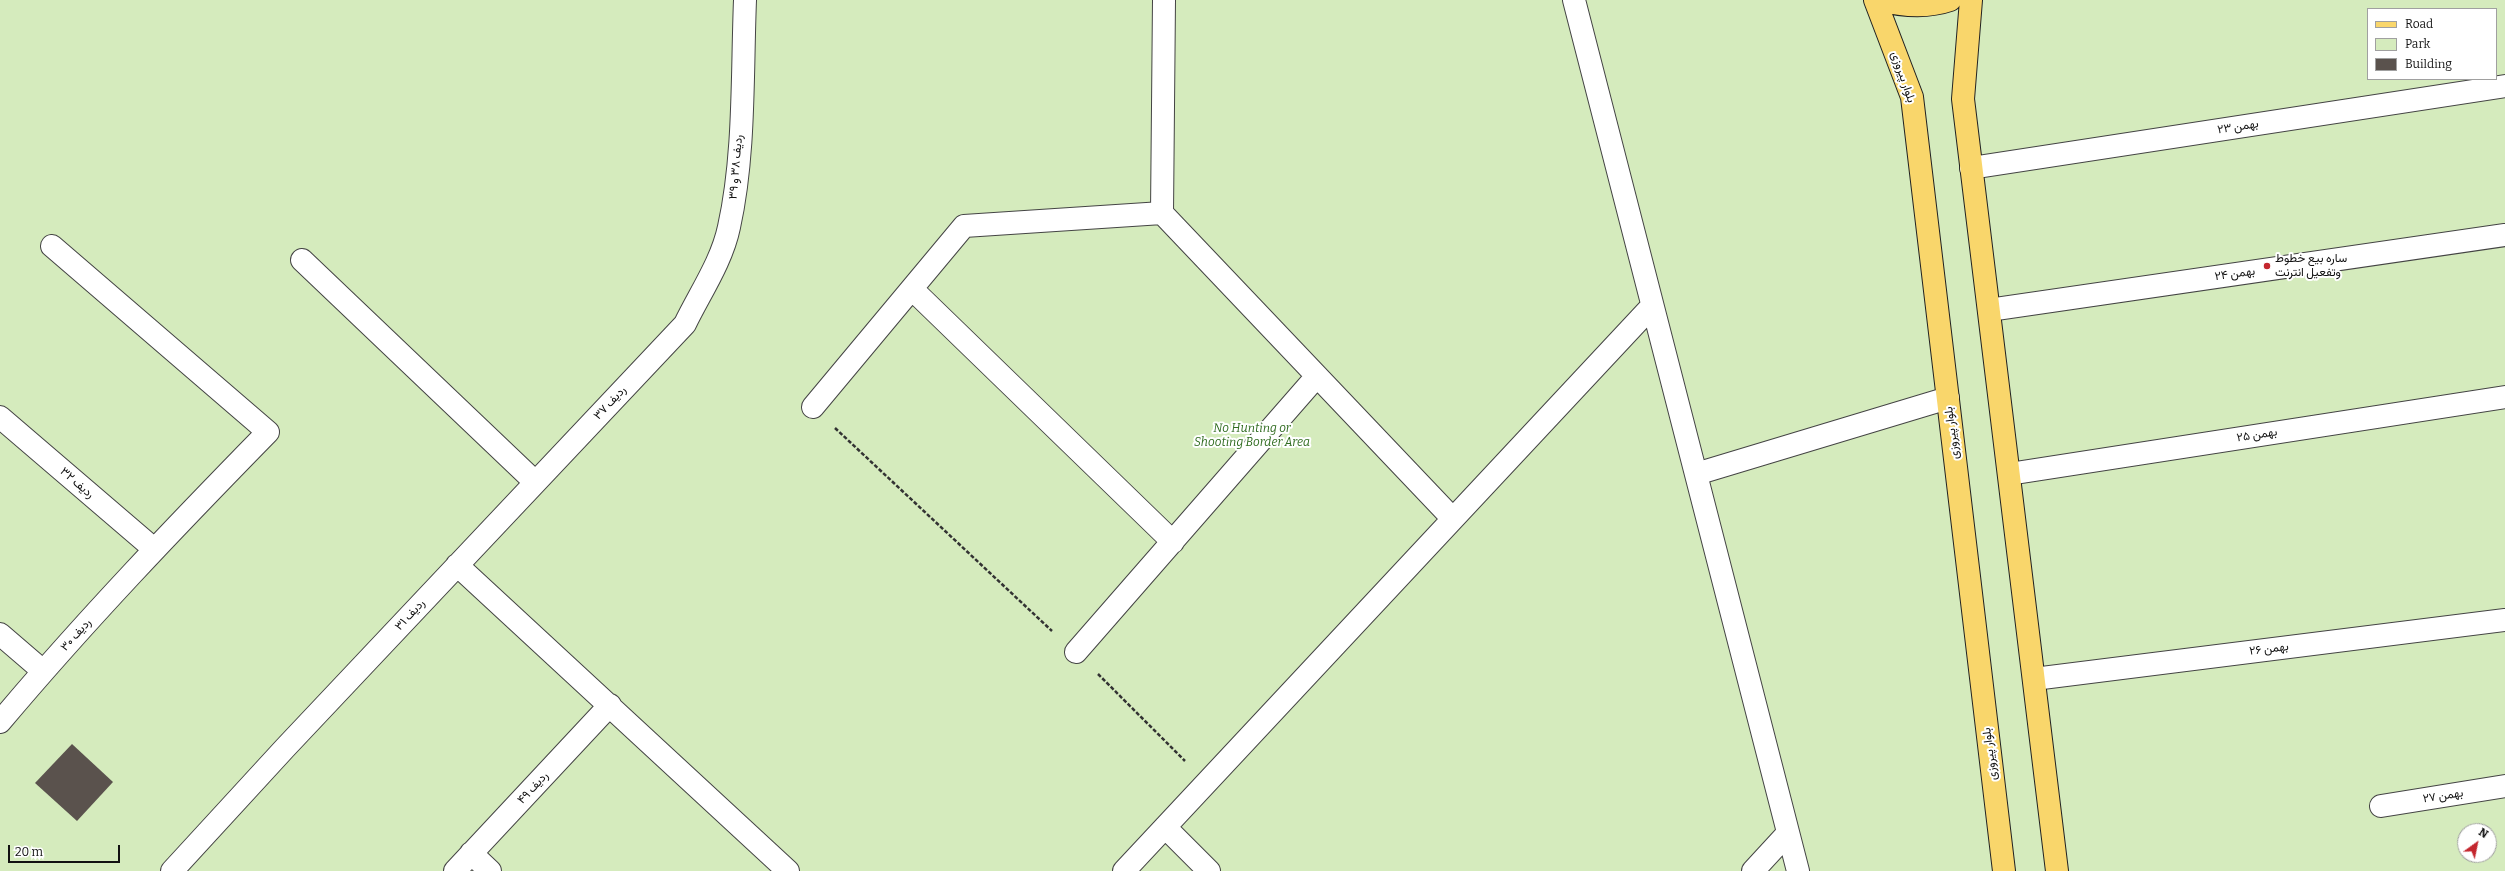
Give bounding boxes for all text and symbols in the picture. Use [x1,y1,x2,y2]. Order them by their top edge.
legend [2367,8,2497,80]
text: Road [2405,17,2433,31]
text: Park [2405,37,2430,51]
street label: بلوار پیروزی [1888,49,1918,105]
text: Building [2405,57,2452,71]
street label: بهمن ۲۳ [2216,117,2260,137]
street label: ردیف ۳۸ و ۳۹ [726,134,746,200]
place label: ساره بيع خطوط وتفعيل انترنت [2275,252,2347,280]
marker: ساره بيع خطوط وتفعيل انترنت [2262,261,2272,271]
street label: بهمن ۲۴ [2214,264,2256,284]
street label: ردیف ۳۷ [591,383,629,423]
street label: بلوار پیروزی [1942,406,1962,460]
park label: No Hunting or Shooting Border Area [1194,422,1310,450]
street label: بهمن ۲۵ [2236,425,2278,445]
street label: ردیف ۳۲ [57,464,97,502]
street label: ردیف ۳۱ [392,596,428,634]
street label: ردیف ۳۰ [58,616,94,654]
street label: بهمن ۲۶ [2248,639,2290,659]
street label: بلوار پیروزی [1980,727,2000,781]
street label: ردیف ۴۹ [514,769,552,807]
street label: بهمن ۲۷ [2422,786,2464,806]
north arrow [2457,823,2497,863]
text: N [2476,826,2490,841]
scale bar [10,837,122,863]
text: 20 m [15,845,43,859]

